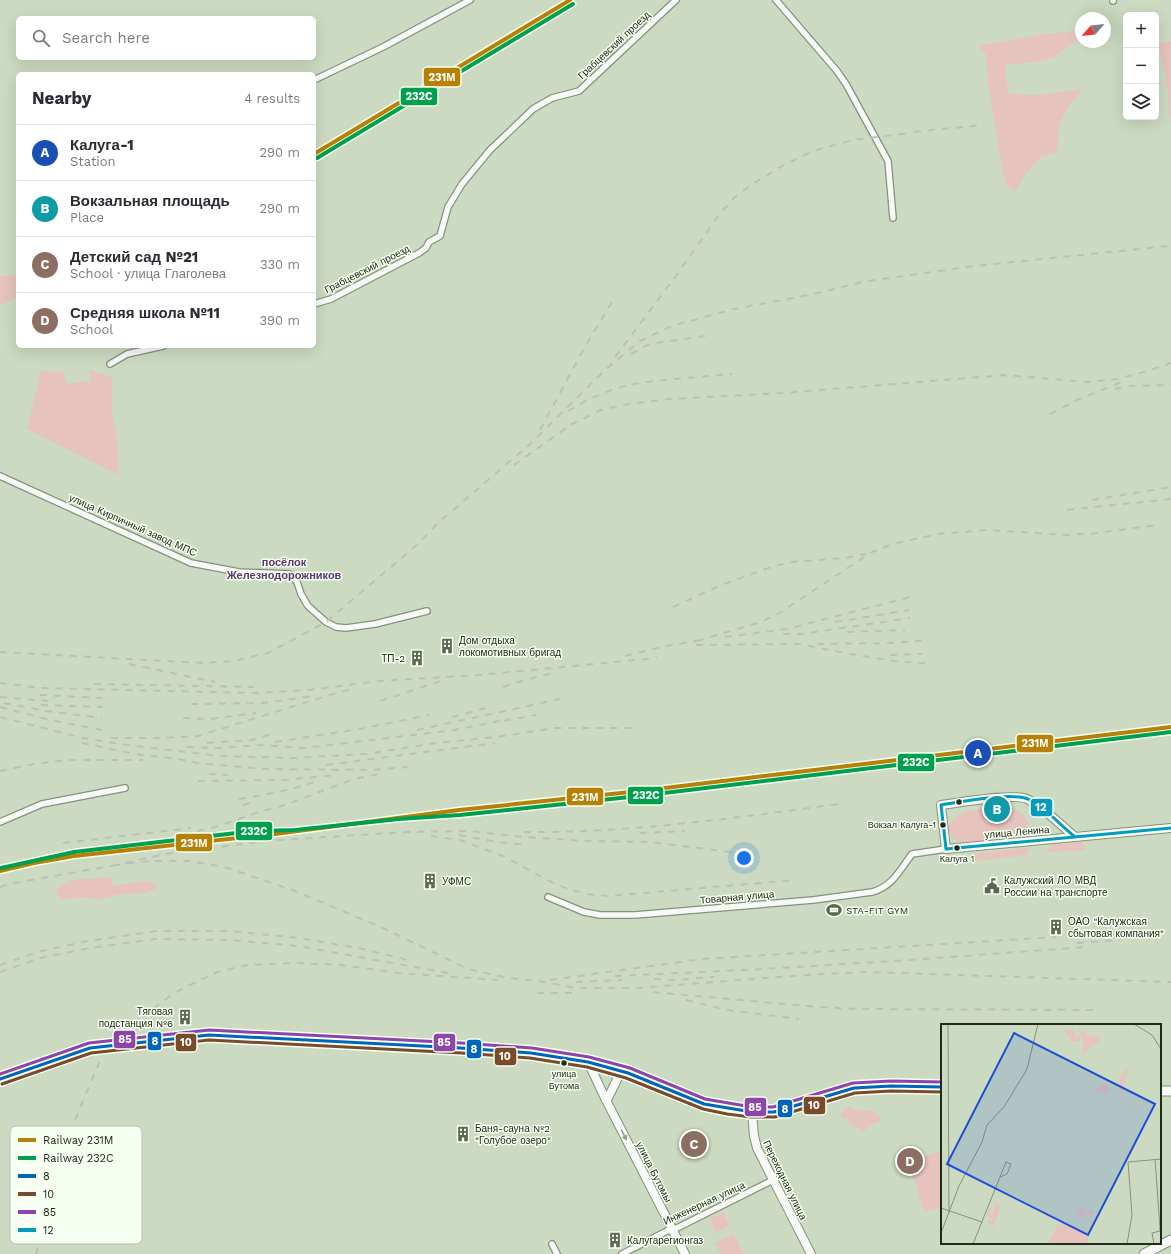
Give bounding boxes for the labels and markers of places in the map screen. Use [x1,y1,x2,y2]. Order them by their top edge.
place label: Дом отдыха локомотивных бригад [459,635,561,658]
building icon: Дом отдыха локомотивных бригад [438,637,456,655]
building icon: ТП-2 [408,649,426,667]
place label: ТП-2 [381,653,405,664]
pin: A [965,738,991,768]
pin: B [984,794,1010,824]
unlabelled marker [954,797,964,807]
place label: Вокзал Калуга-1 [868,820,936,830]
marker: Вокзал Калуга-1 [938,820,948,830]
marker: Калуга 1 [952,843,962,853]
place label: Калуга 1 [940,854,974,864]
building icon: УФМС [421,872,439,890]
place label: Калужский ЛО МВД России на транспорте [1004,875,1108,898]
place label: УФМС [442,876,471,887]
public building icon: Калужский ЛО МВД России на транспорте [983,877,1001,895]
sports icon: STA-FIT GYM [825,901,843,919]
place label: STA-FIT GYM [846,905,908,916]
place label: ОАО "Калужская сбытовая компания" [1068,916,1164,939]
building icon: ОАО "Калужская сбытовая компания" [1047,918,1065,936]
place label: Тяговая подстанция №6 [99,1006,173,1029]
building icon: Тяговая подстанция №6 [176,1008,194,1026]
marker: улица Бутома [559,1058,569,1068]
place label: улица Бутома [549,1069,579,1091]
place label: Баня-сауна №2 "Голубое озеро" [475,1123,551,1146]
building icon: Баня-сауна №2 "Голубое озеро" [454,1125,472,1143]
pin: C [681,1129,707,1159]
pin: D [897,1146,923,1176]
building icon: Калугарегионгаз [606,1231,624,1249]
place label: Калугарегионгаз [627,1235,704,1246]

